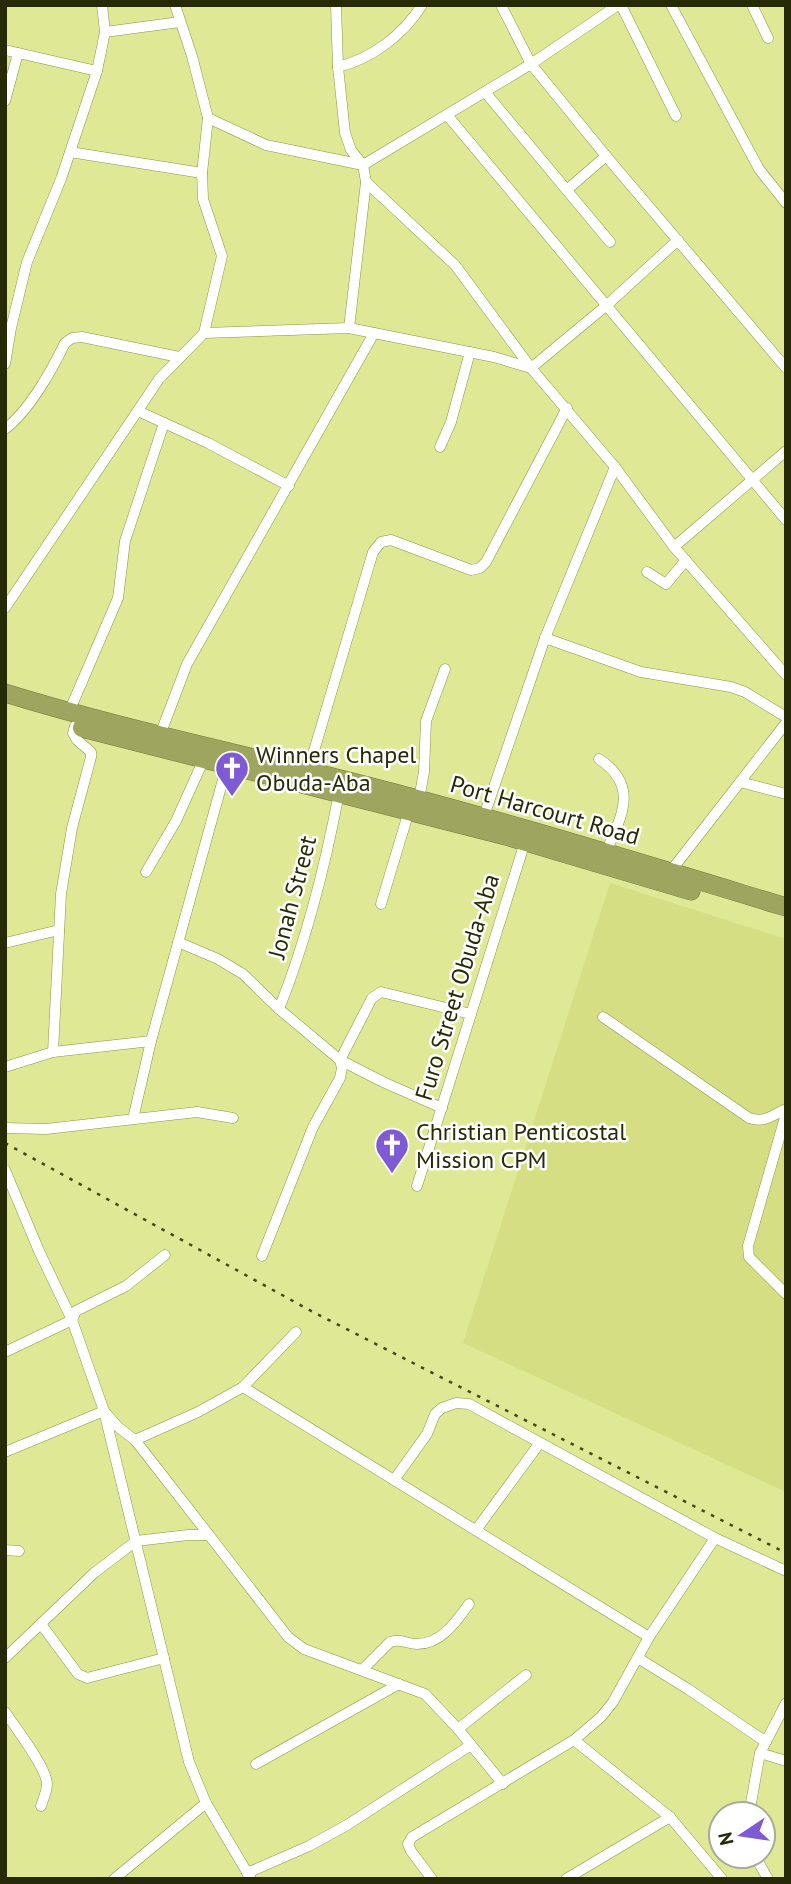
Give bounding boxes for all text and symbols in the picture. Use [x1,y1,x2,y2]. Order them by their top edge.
place label: Winners Chapel Obuda-Aba [256,739,416,798]
church icon: Winners Chapel Obuda-Aba [213,749,251,798]
street label: Port Harcourt Road [447,768,643,852]
street label: Jonah Street [261,832,323,963]
street label: Furo Street Obuda-Aba [408,870,506,1104]
place label: Christian Penticostal Mission CPM [416,1116,626,1175]
church icon: Christian Penticostal Mission CPM [373,1126,411,1175]
north arrow [707,1800,777,1870]
text: N [712,1830,739,1848]

